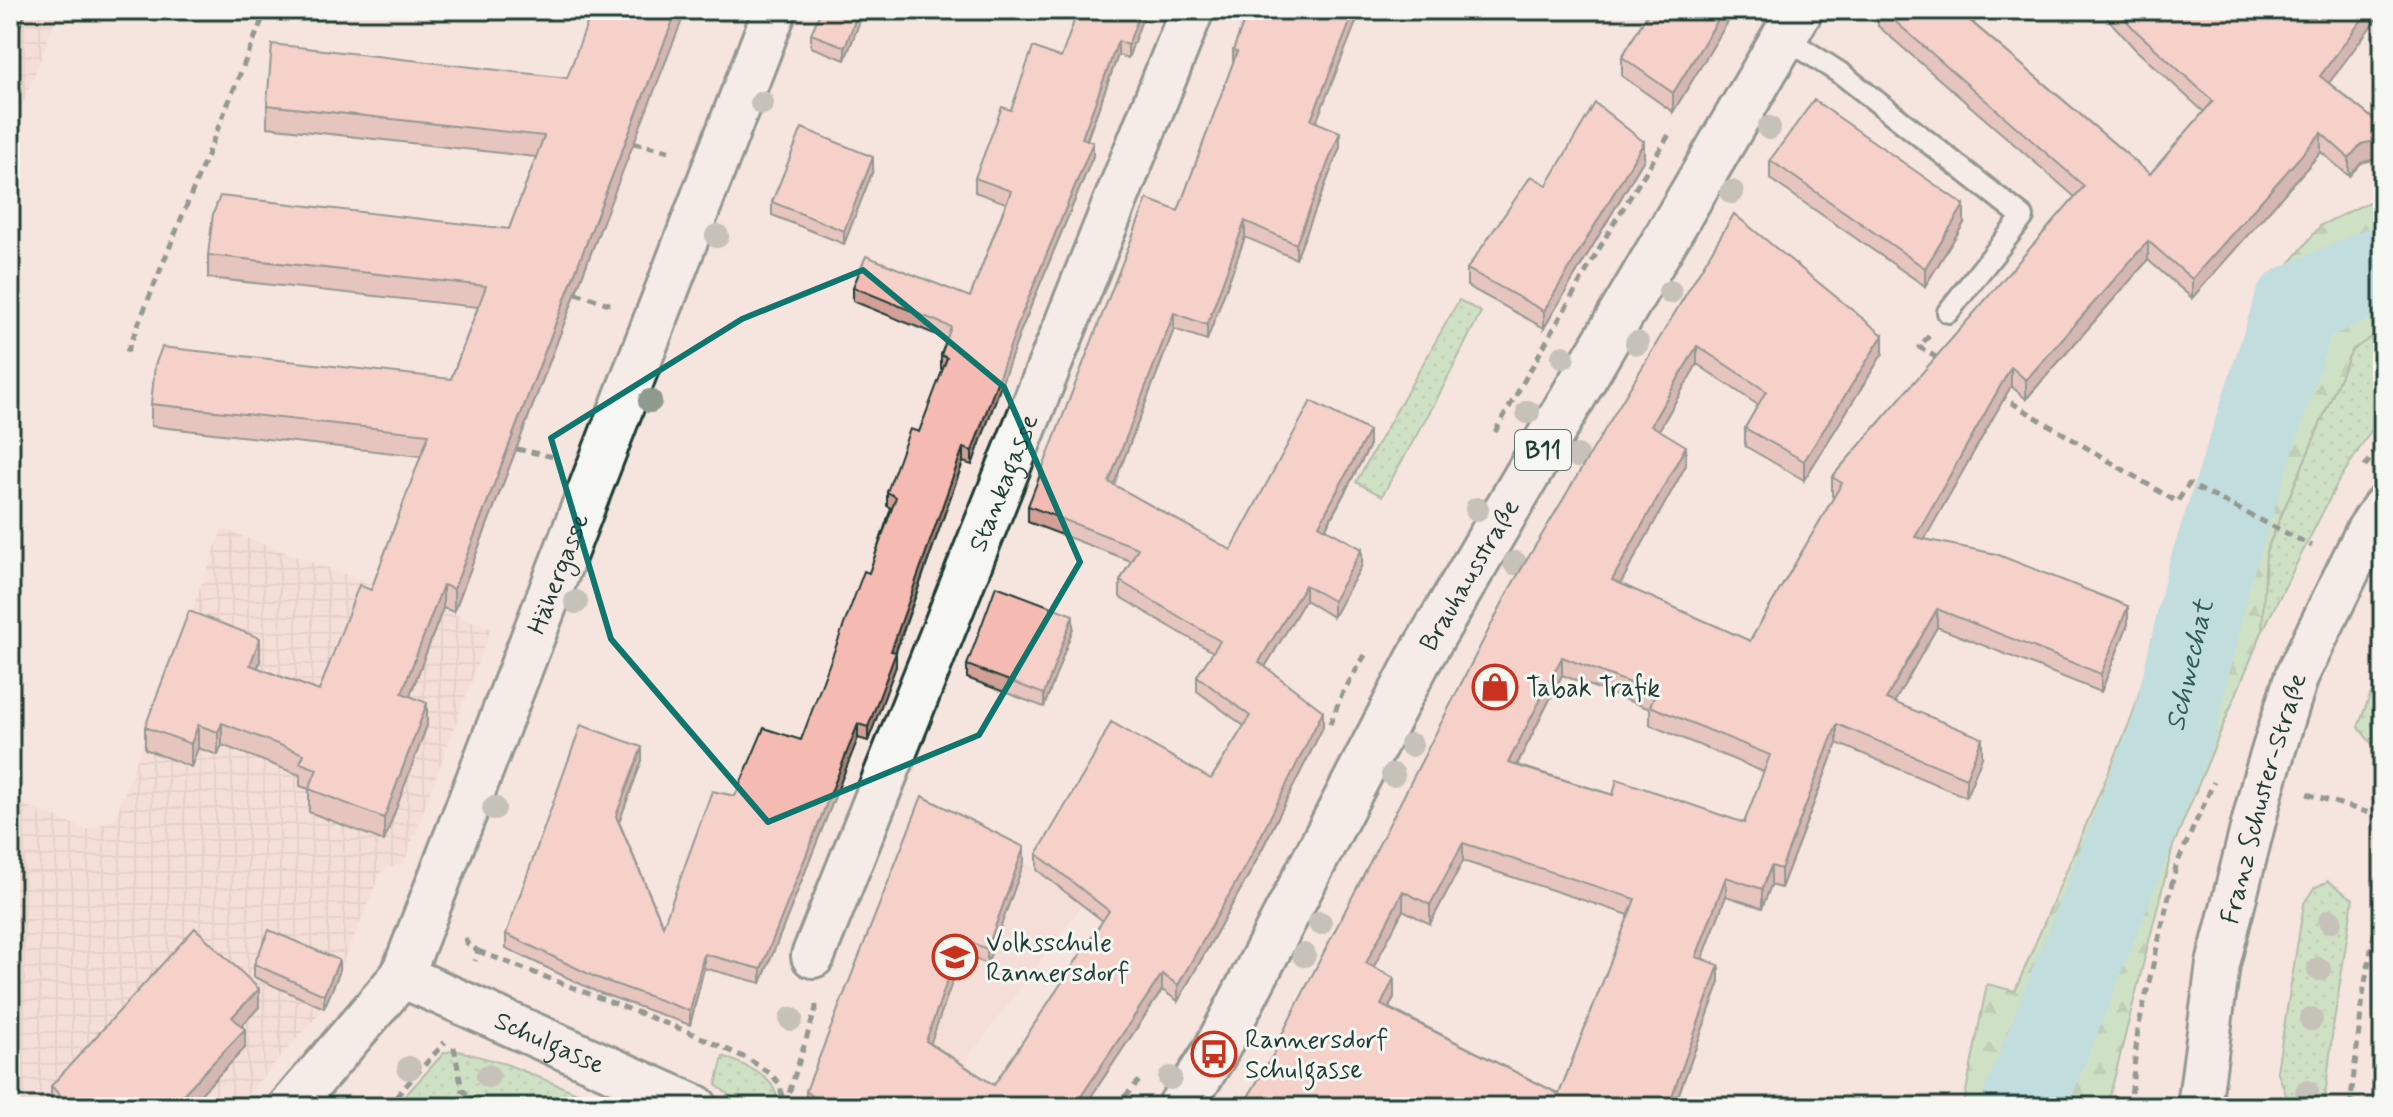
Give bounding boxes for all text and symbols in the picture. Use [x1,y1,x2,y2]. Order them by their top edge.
street label: Stankagasse [962,409,1047,557]
road number: B11 [1515,430,1571,470]
street label: Brauhausstraße [1413,493,1528,658]
street label: Hähergasse [521,509,598,640]
water label: Schwechat [2158,595,2224,735]
shop icon: Tabak Trafik [1471,663,1519,711]
street label: Franz Schuster-Straße [2214,669,2316,928]
place label: Tabak Trafik [1526,672,1660,706]
place label: Volksschule Rannersdorf [986,927,1129,991]
school or university icon: Volksschule Rannersdorf [931,933,979,981]
street label: Schulgasse [489,1004,610,1083]
place label: Rannersdorf Schulgasse [1245,1024,1388,1091]
bus stop icon: Rannersdorf Schulgasse [1190,1030,1238,1078]

